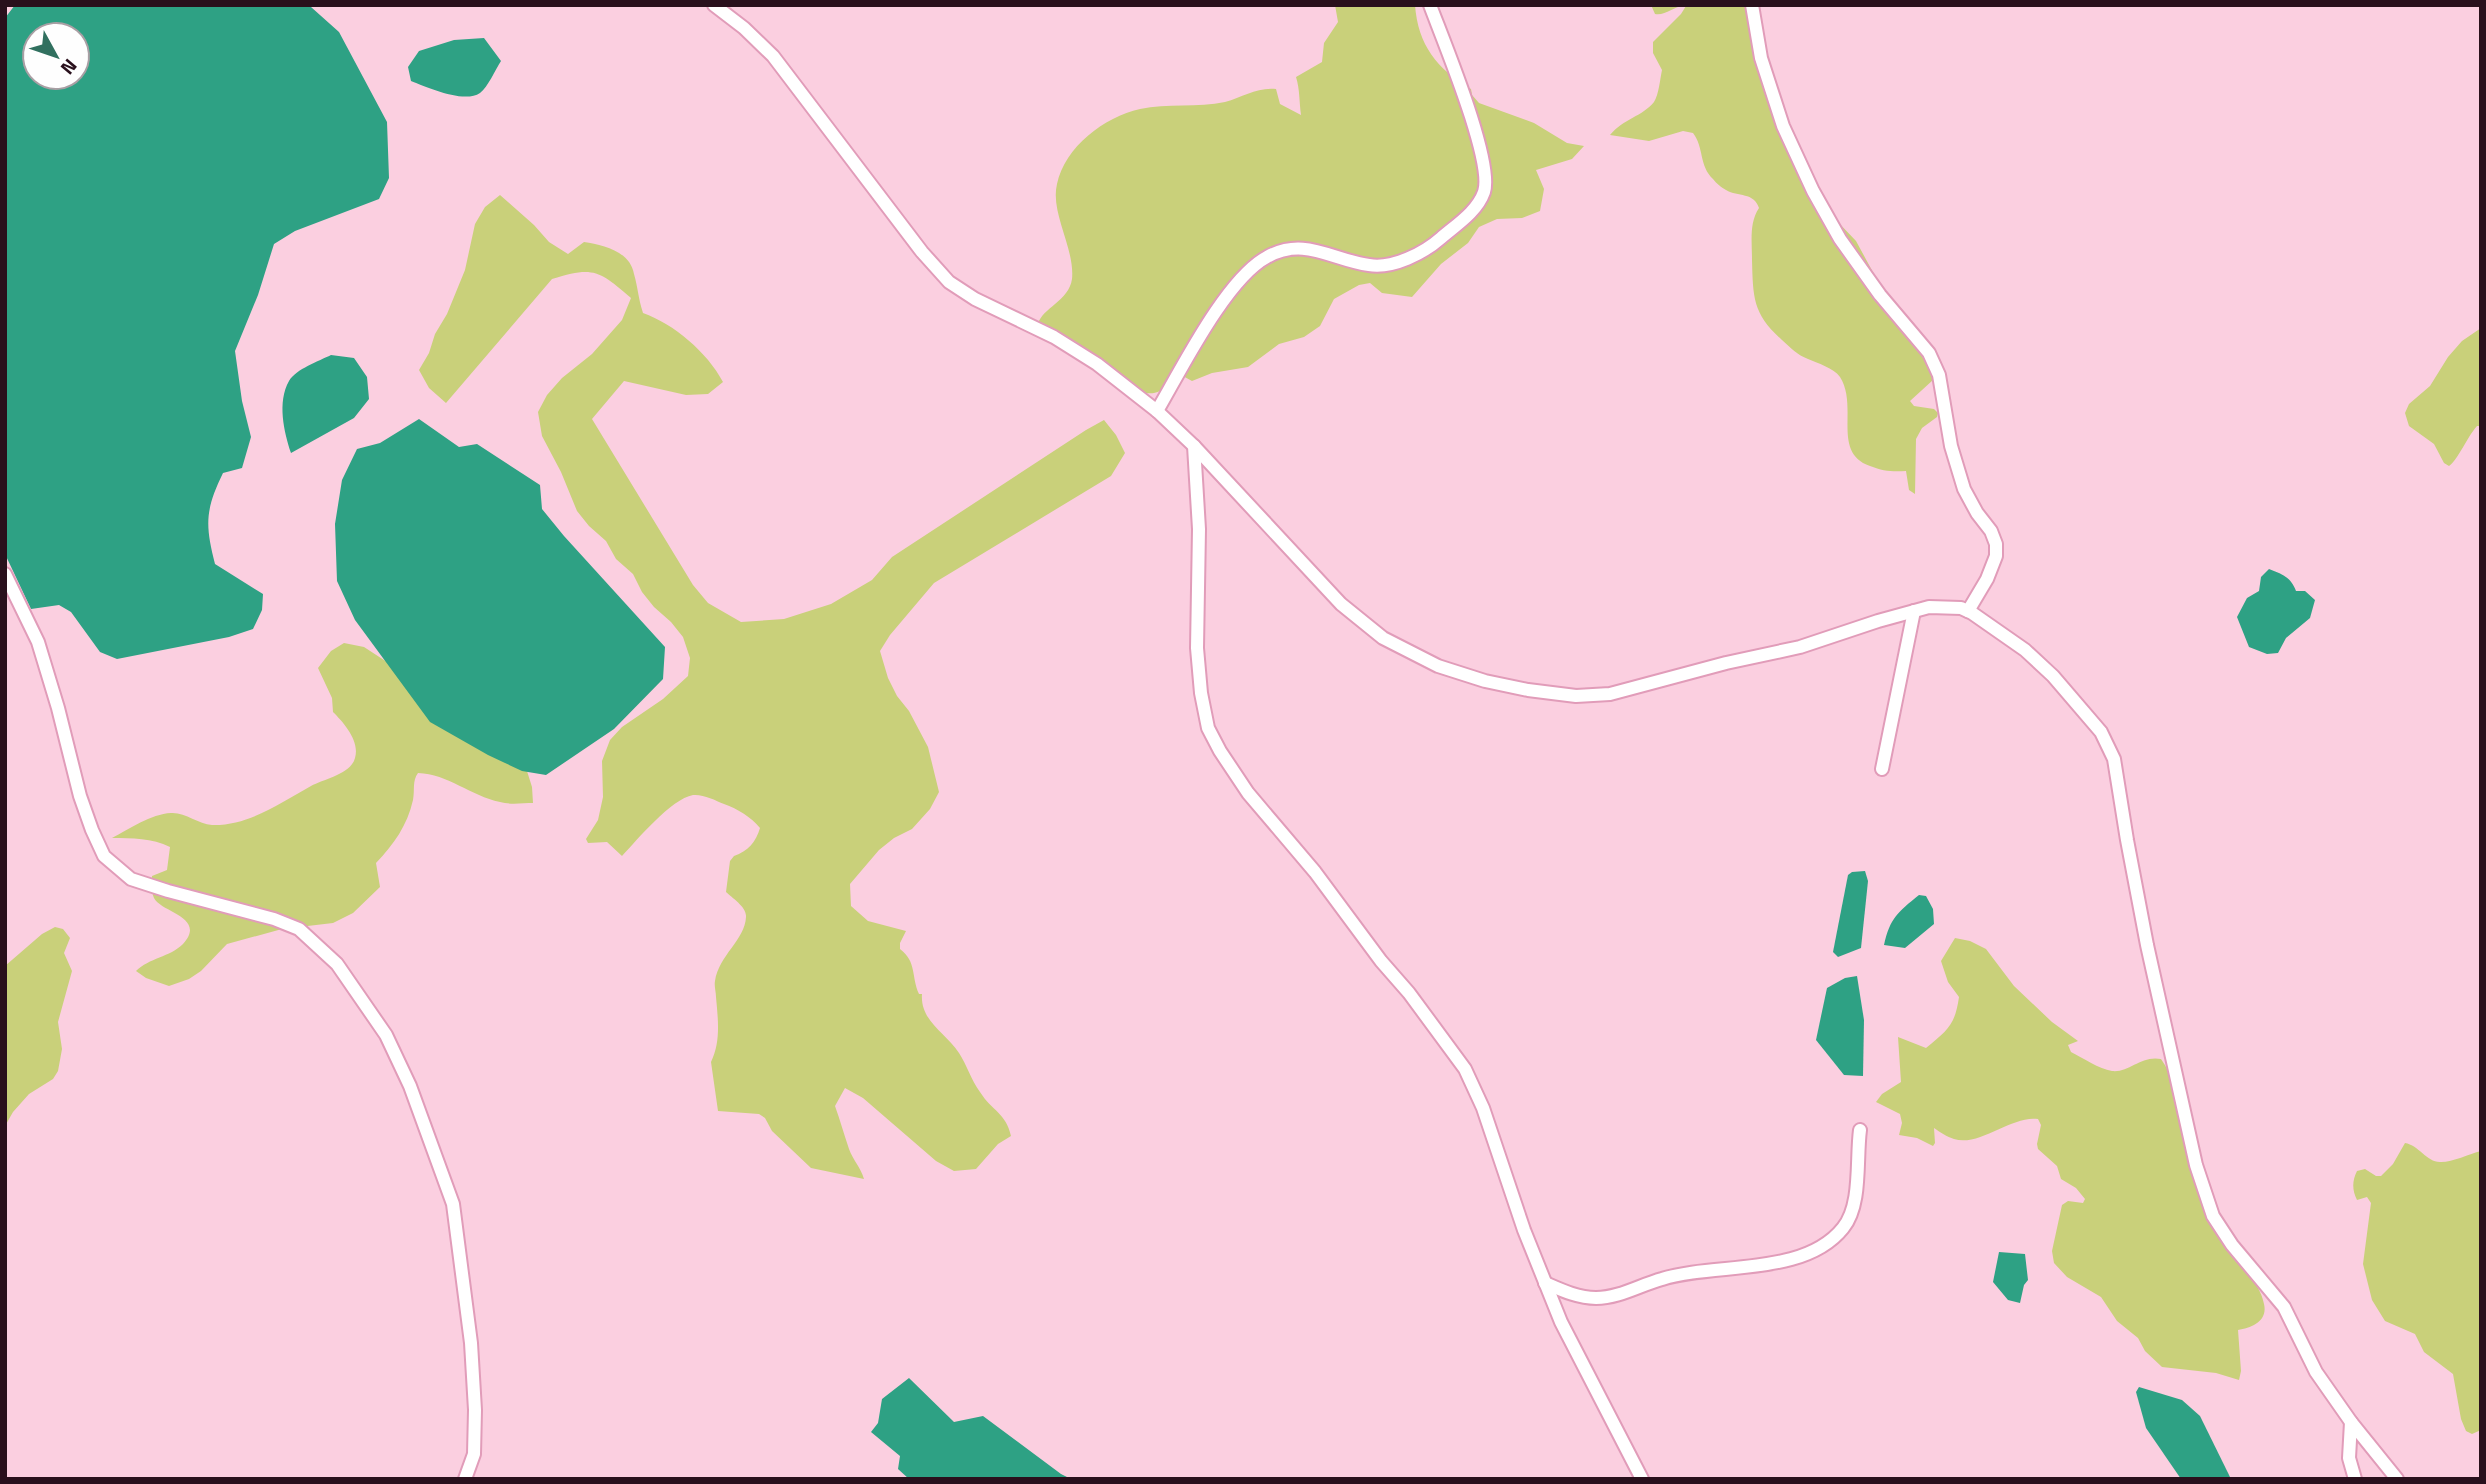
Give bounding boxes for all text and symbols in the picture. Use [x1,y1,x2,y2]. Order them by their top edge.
north arrow [21,21,91,91]
text: N [54,53,85,82]

